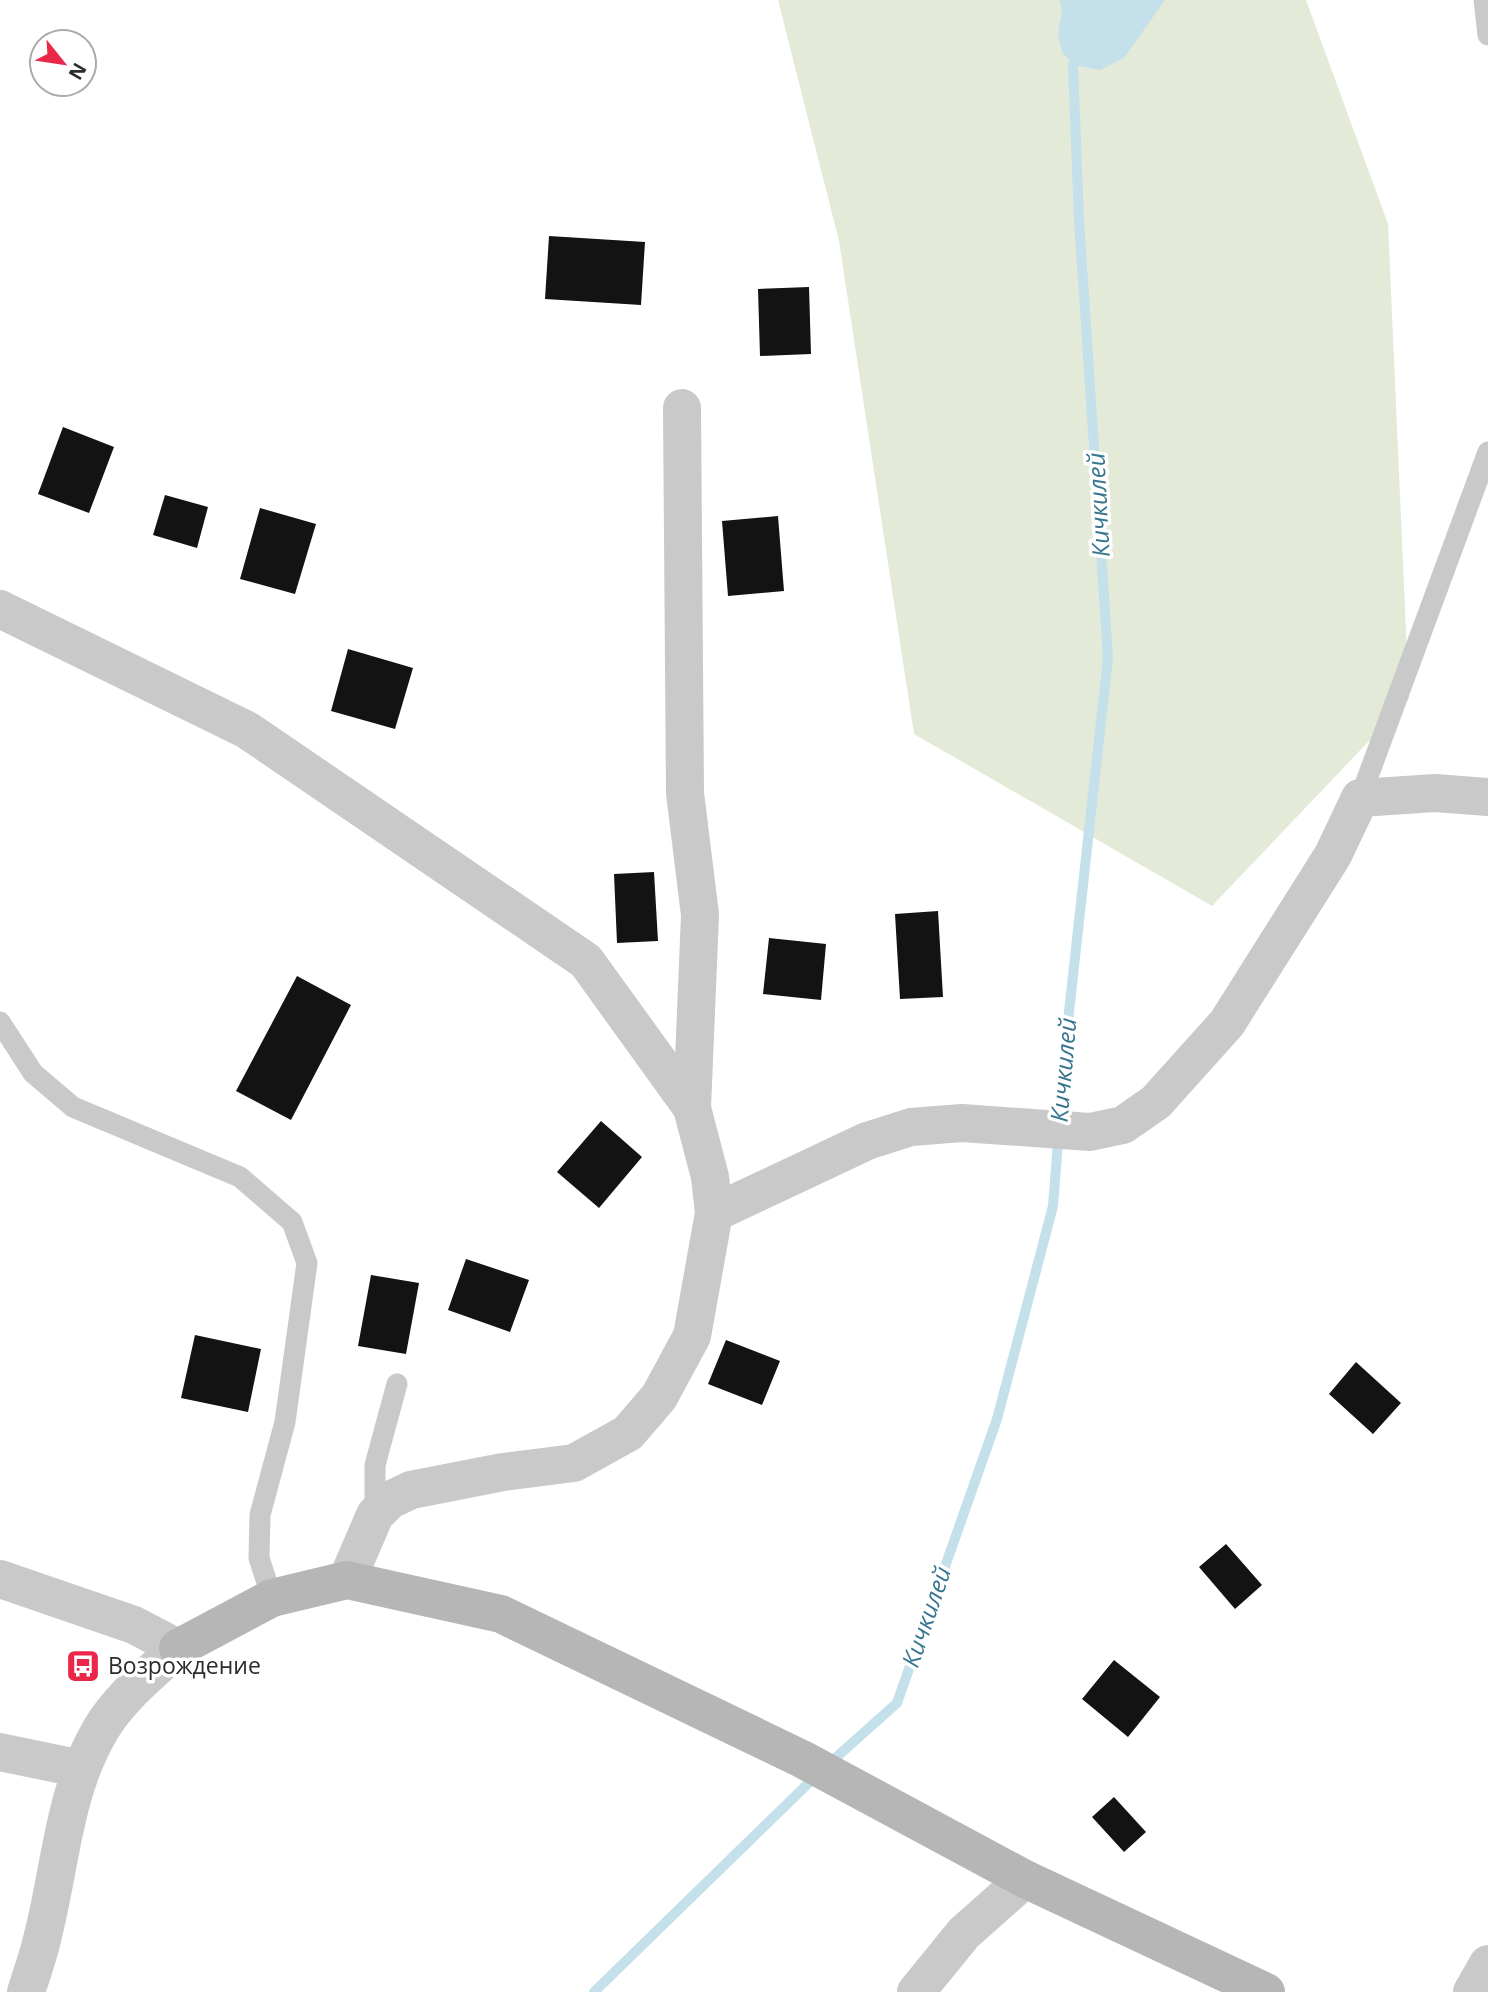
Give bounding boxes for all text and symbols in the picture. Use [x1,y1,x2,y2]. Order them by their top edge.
north arrow [28,28,98,98]
text: N [63,58,93,85]
water label: Кичкилей [1078,452,1117,558]
water label: Кичкилей [1042,1016,1084,1123]
water label: Кичкилей [893,1561,958,1671]
bus stop icon: Возрождение [64,1647,102,1685]
place label: Возрождение [108,1649,261,1681]

